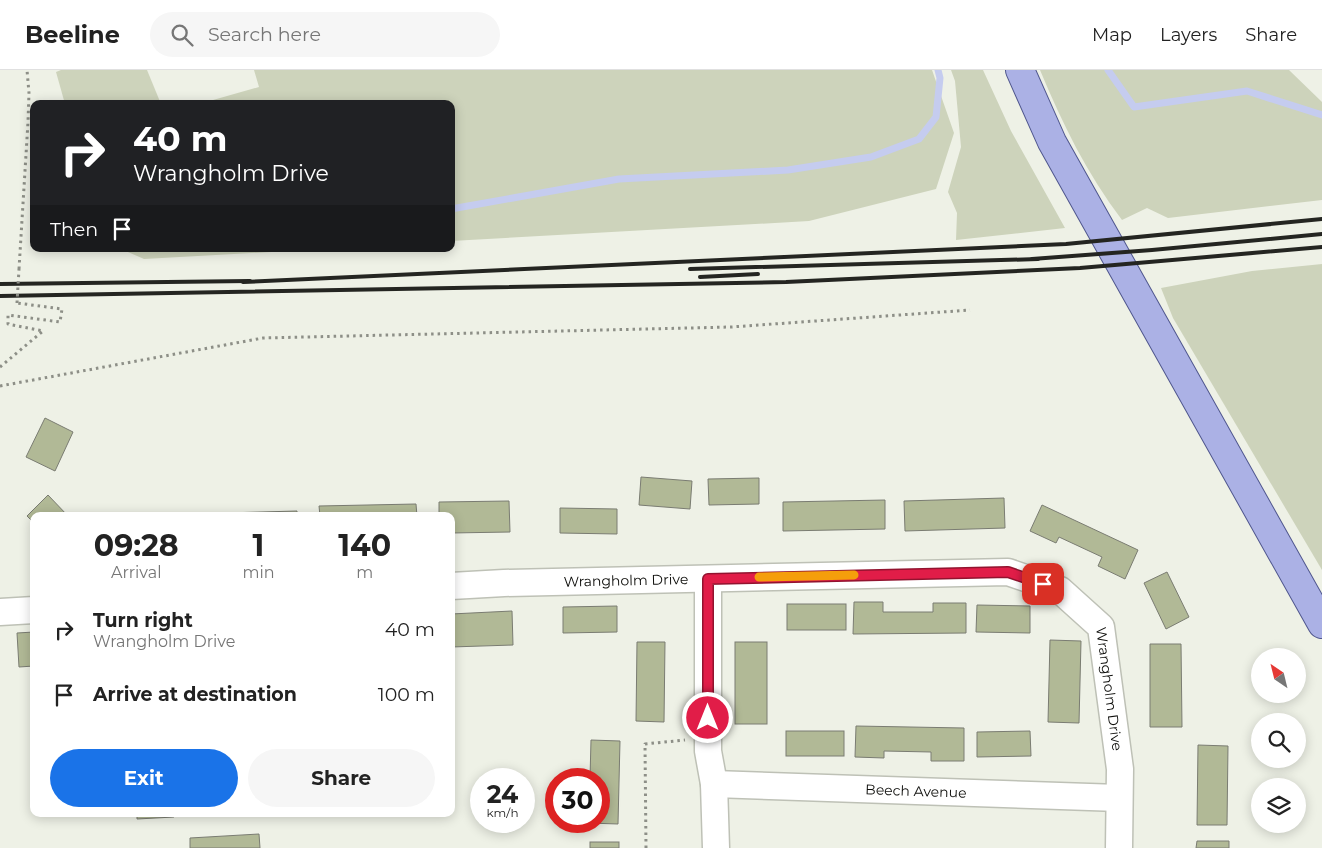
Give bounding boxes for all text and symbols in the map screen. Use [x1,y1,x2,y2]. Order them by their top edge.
search box [150,12,500,57]
text: Beeline [25,20,120,49]
icon: search [168,21,196,49]
text: Search here [208,23,321,46]
text: Map [1092,24,1132,46]
text: Layers [1160,24,1217,46]
text: Share [1245,24,1297,46]
text: 40 m [133,117,228,160]
icon: right [50,120,115,185]
text: Wrangholm Drive [133,160,329,187]
icon: arrive [108,215,136,243]
text: Then [50,218,98,241]
text: 09:28 [94,527,179,564]
text: 1 [253,527,264,564]
text: 140 [338,527,391,564]
text: Arrival [111,563,161,582]
text: min [242,563,275,582]
text: m [356,563,373,582]
pin [1022,563,1064,605]
street label: Wrangholm Drive [563,570,688,591]
icon: arrive [1029,570,1057,598]
text: Turn right [93,609,193,632]
icon: right [50,616,78,644]
text: 40 m [385,618,435,641]
street label: Wrangholm Drive [1092,626,1126,752]
text: Wrangholm Drive [93,632,235,651]
north arrow [1251,648,1306,702]
map controls [1251,648,1306,833]
icon: arrive [50,681,78,709]
text: Arrive at destination [93,683,297,706]
text: 100 m [378,683,435,706]
position arrow [681,691,733,743]
button: search [1251,713,1306,768]
button: Exit [50,749,238,807]
button: Share [248,749,435,807]
speed limit sign: 30 [545,768,610,833]
button: layers [1251,778,1306,833]
text: 24 [487,779,518,809]
street label: Beech Avenue [865,780,967,802]
text: km/h [486,805,519,820]

